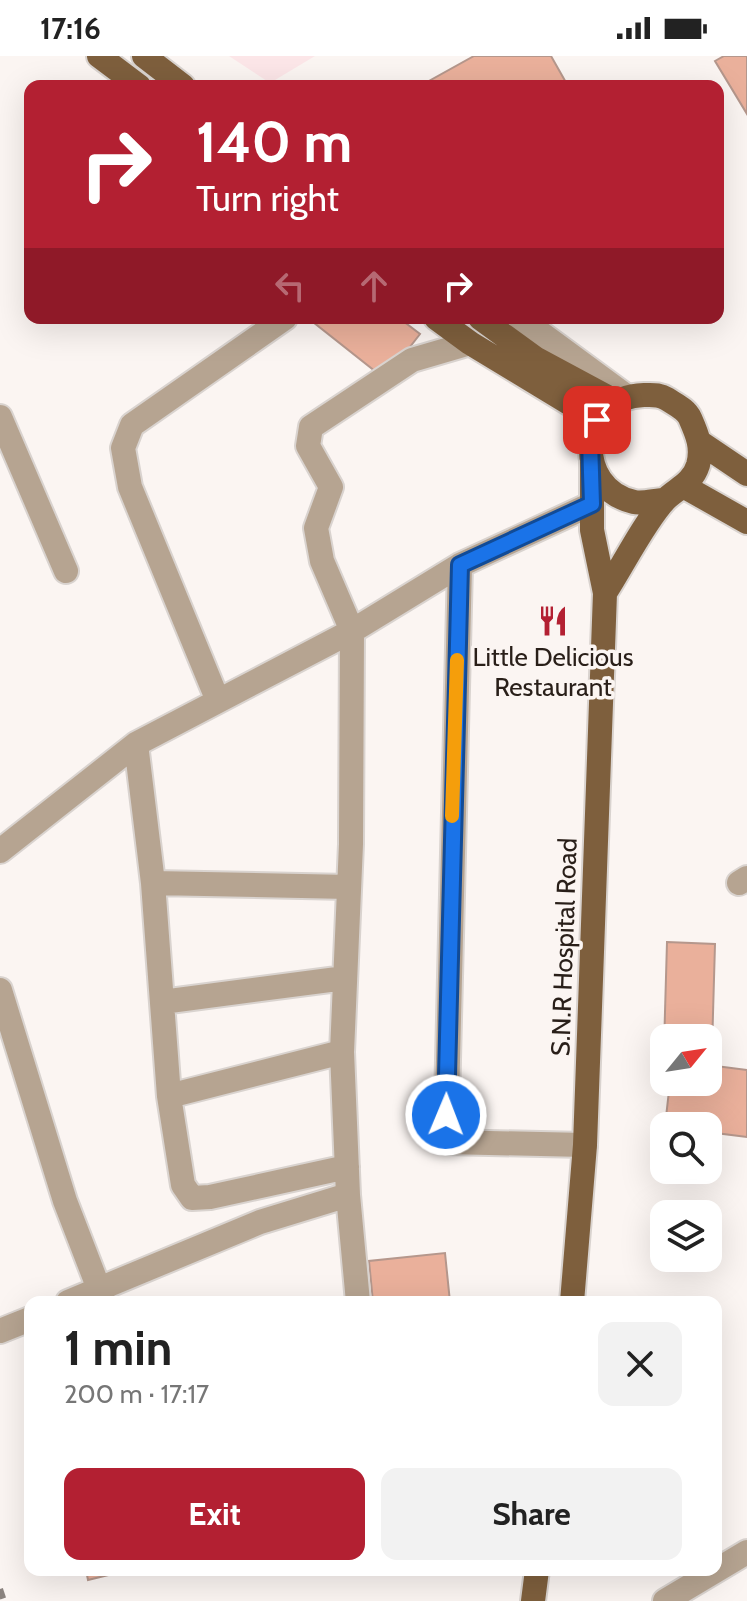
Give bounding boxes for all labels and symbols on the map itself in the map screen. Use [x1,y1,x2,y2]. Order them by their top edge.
pin [563,386,631,454]
restaurant icon: Little Delicious Restaurant [536,604,570,638]
place label: Little Delicious Restaurant [473,641,634,703]
street label: S.N.R Hospital Road [544,837,584,1057]
north arrow [650,1024,722,1096]
position arrow [404,1073,488,1157]

